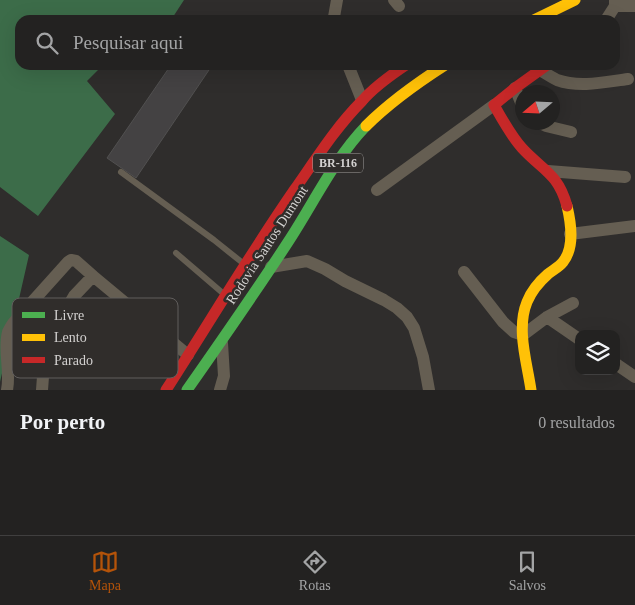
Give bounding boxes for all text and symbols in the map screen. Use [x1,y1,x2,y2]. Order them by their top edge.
search box [15,15,620,70]
icon: search [33,29,61,57]
text: Pesquisar aqui [73,32,183,53]
north arrow [515,85,560,130]
road number: BR-116 [313,154,363,172]
street label: Rodovia Santos Dumont [223,183,311,307]
legend [12,298,178,378]
text: Livre [54,308,84,323]
text: Lento [54,330,87,345]
map controls [575,330,620,375]
button: layers [575,330,620,375]
text: Parado [54,353,93,368]
text: Por perto [20,410,105,434]
text: 0 resultados [538,414,615,431]
tab: Mapa [89,548,121,594]
tab: Rotas [299,548,331,594]
tab: Salvos [509,548,546,594]

